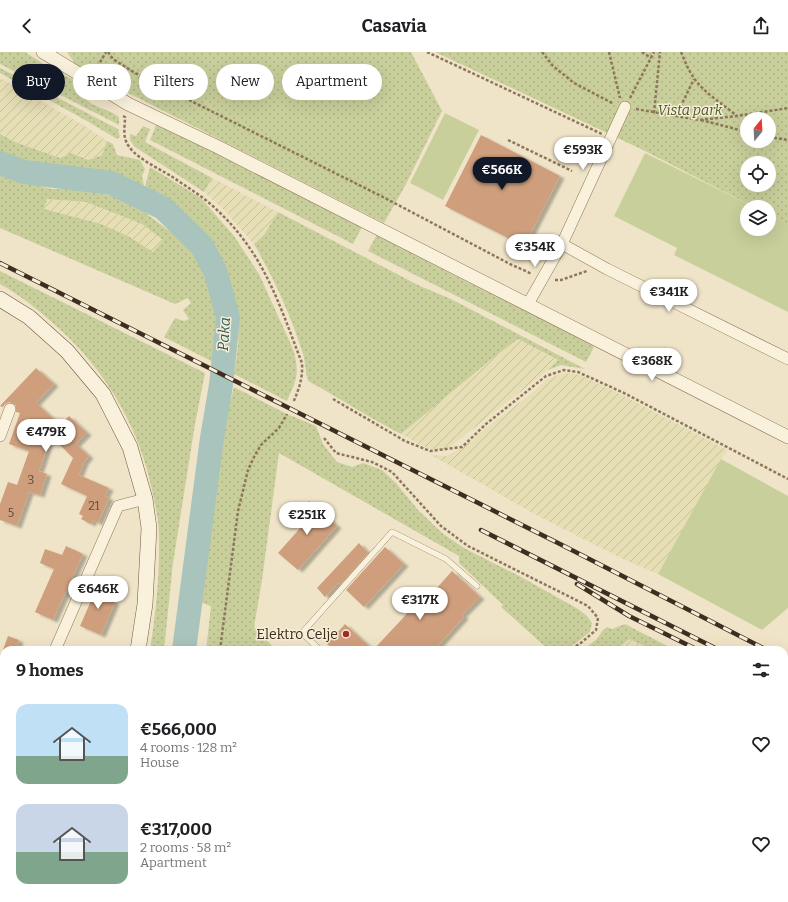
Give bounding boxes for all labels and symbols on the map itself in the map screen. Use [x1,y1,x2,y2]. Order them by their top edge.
park label: Vista park [658,102,723,119]
north arrow [740,112,776,148]
pin: €593K [555,137,611,171]
pin: €566K [474,157,530,191]
pin: €354K [507,234,563,268]
pin: €341K [641,279,697,313]
water label: Paka [214,317,234,351]
pin: €368K [624,348,680,382]
pin: €479K [18,419,74,453]
house number: 3 [28,473,35,487]
house number: 21 [88,499,100,513]
pin: €251K [279,502,335,536]
house number: 5 [8,506,14,520]
pin: €646K [70,576,126,610]
pin: €317K [392,587,448,621]
place label: Elektro Celje [256,626,338,643]
marker: Elektro Celje [341,629,351,639]

